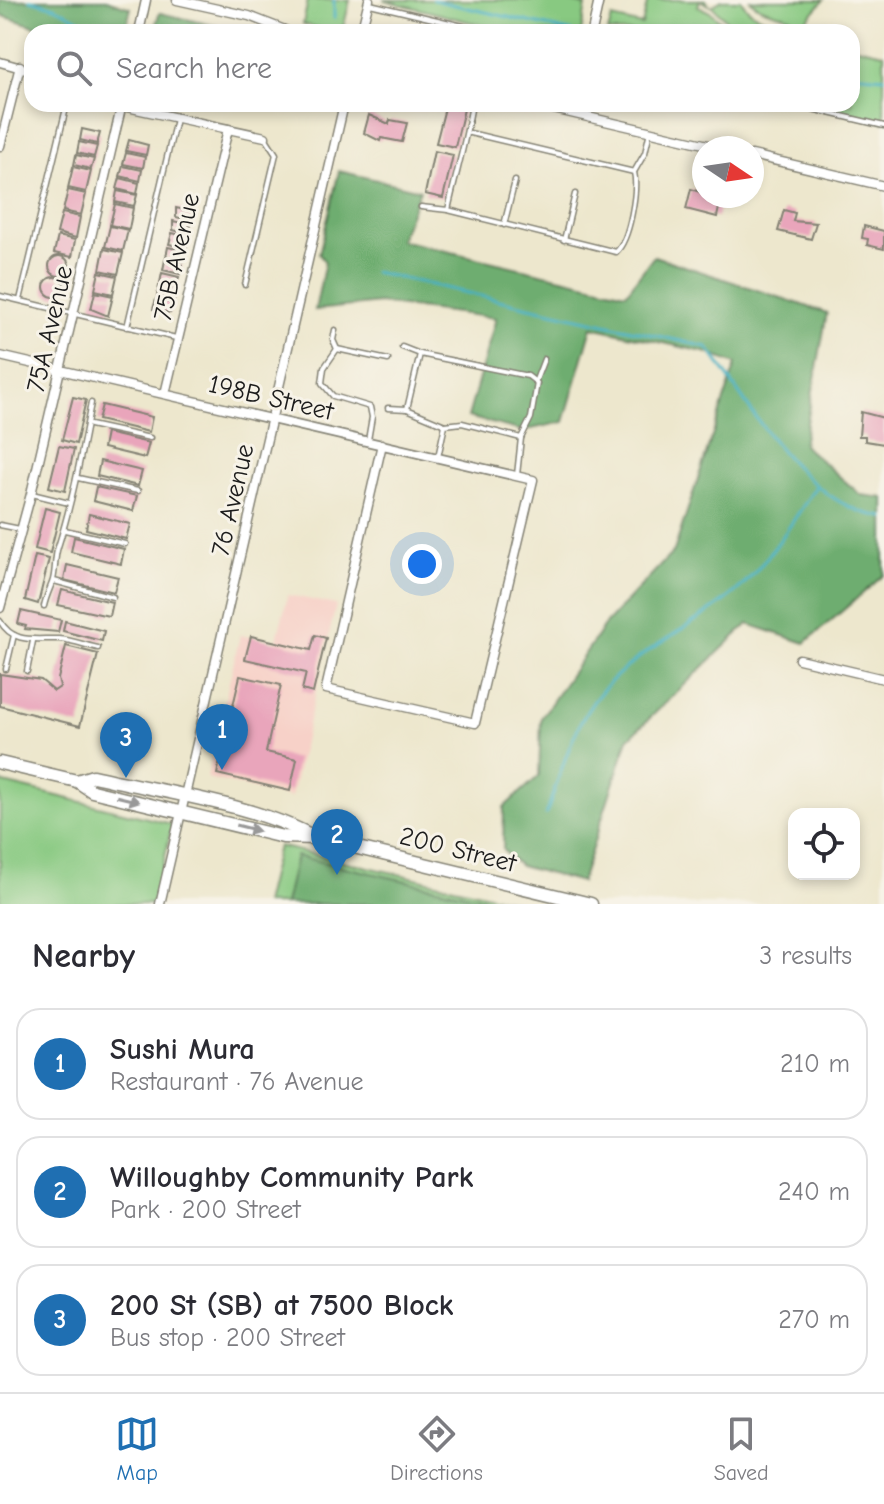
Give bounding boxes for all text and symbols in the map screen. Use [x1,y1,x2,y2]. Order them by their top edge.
search box [24,24,860,112]
icon: search [52,46,96,90]
text: Search here [116,51,272,86]
north arrow [692,136,764,208]
street label: 75B Avenue [148,190,206,324]
street label: 75A Avenue [21,263,79,395]
street label: 198B Street [206,369,338,427]
street label: 76 Avenue [206,441,260,559]
your location [402,544,442,584]
pin: 1 [196,704,248,770]
pin: 3 [100,712,152,778]
one-way arrow [116,793,141,806]
map controls [788,808,860,880]
button: locate [788,808,860,880]
pin: 2 [311,809,363,875]
street label: 200 Street [397,821,521,879]
one-way arrow [236,822,261,835]
text: Nearby [32,936,135,976]
text: 3 results [759,941,852,971]
text: Sushi Mura [110,1032,255,1067]
text: 1 [55,1049,65,1079]
text: 210 m [780,1049,850,1079]
text: Restaurant · 76 Avenue [110,1067,363,1097]
text: Willoughby Community Park [110,1160,473,1195]
text: 2 [54,1177,66,1207]
text: 240 m [778,1177,850,1207]
text: Park · 200 Street [110,1195,301,1225]
text: 200 St (SB) at 7500 Block [110,1288,453,1323]
text: 3 [54,1305,66,1335]
text: 270 m [778,1305,850,1335]
text: Bus stop · 200 Street [110,1323,345,1353]
tab: Map [115,1412,159,1486]
tab: Directions [390,1412,483,1486]
tab: Saved [714,1412,769,1486]

